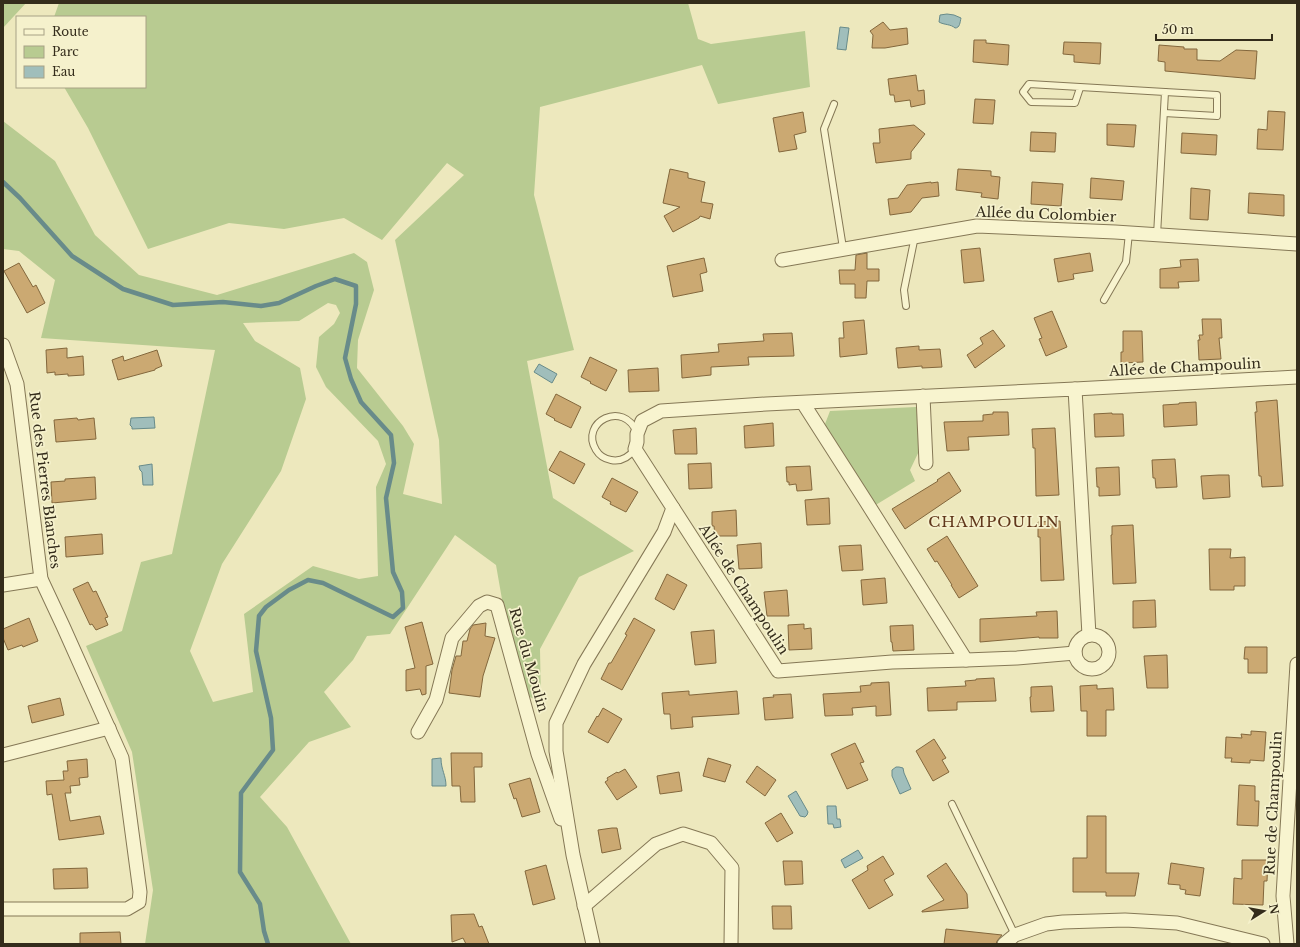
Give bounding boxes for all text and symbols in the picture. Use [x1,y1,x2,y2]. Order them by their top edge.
legend [16,16,146,88]
scale bar [1156,16,1272,42]
text: 50 m [1162,22,1194,37]
text: Route [52,24,89,39]
text: Parc [52,44,79,59]
text: Eau [52,64,75,79]
street label: Allée du Colombier [974,203,1117,225]
street label: Allée de Champoulin [1108,354,1262,380]
street label: Rue des Pierres Blanches [25,390,65,570]
district label: CHAMPOULIN [928,512,1060,531]
street label: Allée de Champoulin [694,519,793,658]
street label: Rue du Moulin [506,606,553,715]
street label: Rue de Champoulin [1260,730,1286,876]
north arrow [1244,891,1284,931]
text: N [1266,903,1282,916]

